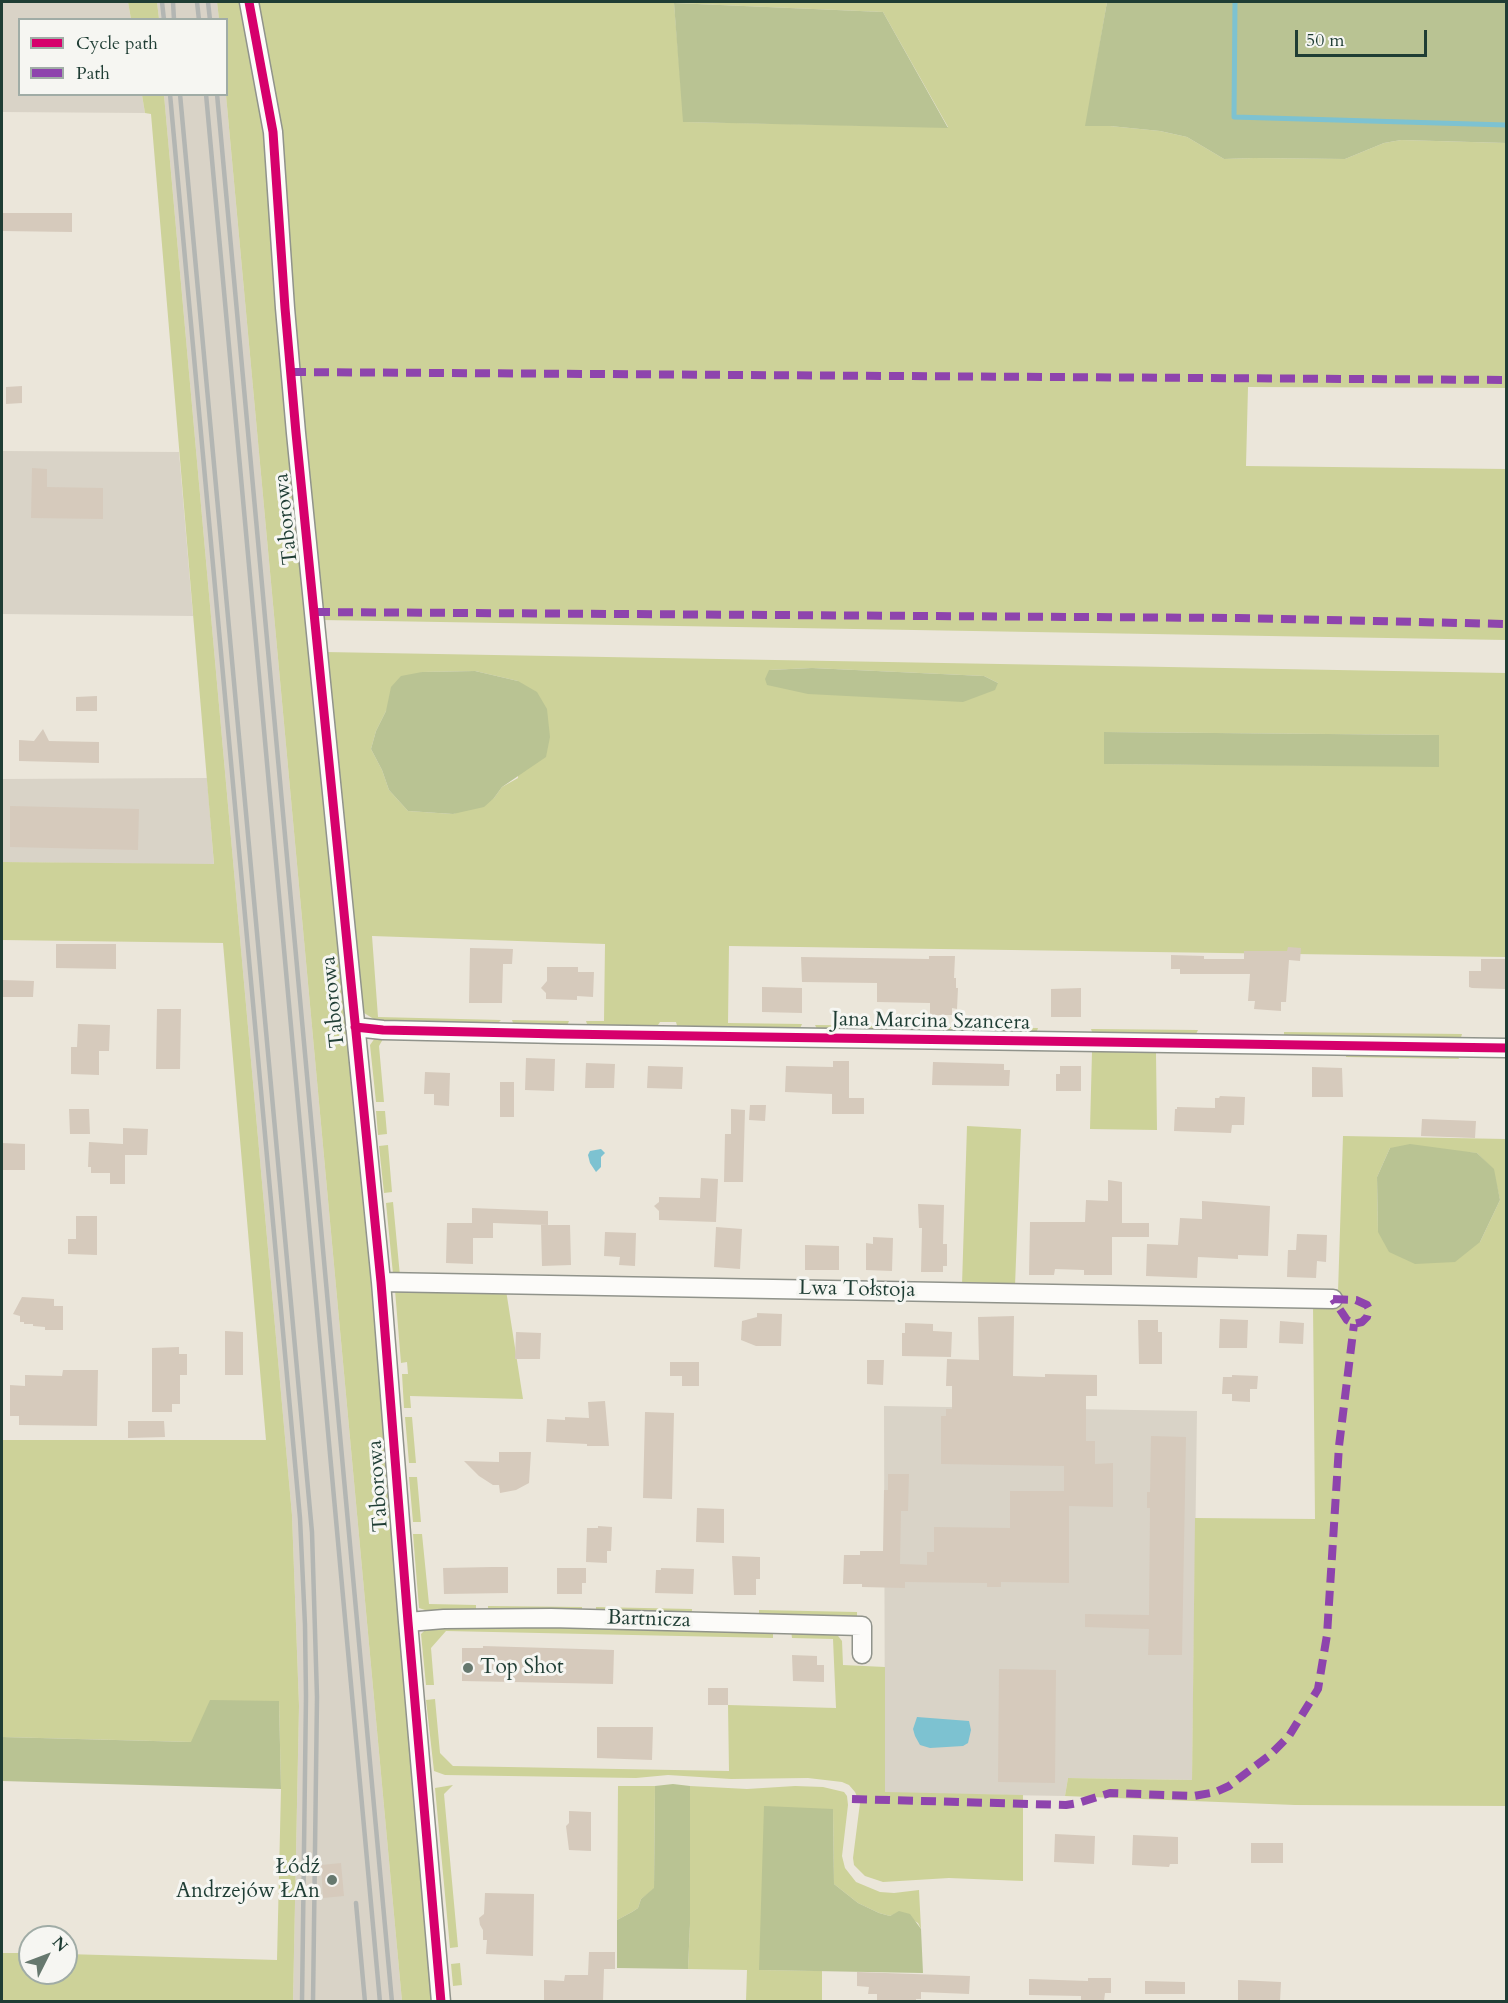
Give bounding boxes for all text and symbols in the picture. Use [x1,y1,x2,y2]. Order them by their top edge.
legend [18,18,228,96]
scale bar [1298,18,1430,56]
text: 50 m [1306,28,1345,53]
text: Cycle path [76,31,158,56]
text: Path [76,61,110,86]
street label: Taborowa [270,472,304,566]
street label: Taborowa [317,955,351,1049]
street label: Jana Marcina Szancera [832,1008,1030,1036]
street label: Lwa Tołstoja [798,1276,916,1304]
street label: Taborowa [363,1439,395,1533]
street label: Bartnicza [607,1606,691,1634]
place label: Top Shot [480,1655,564,1681]
marker: Top Shot [461,1661,475,1675]
place label: Łódź Andrzejów ŁAn [176,1855,320,1905]
marker: Łódź Andrzejów ŁAn [325,1873,339,1887]
north arrow [18,1925,78,1985]
text: N [47,1932,73,1957]

